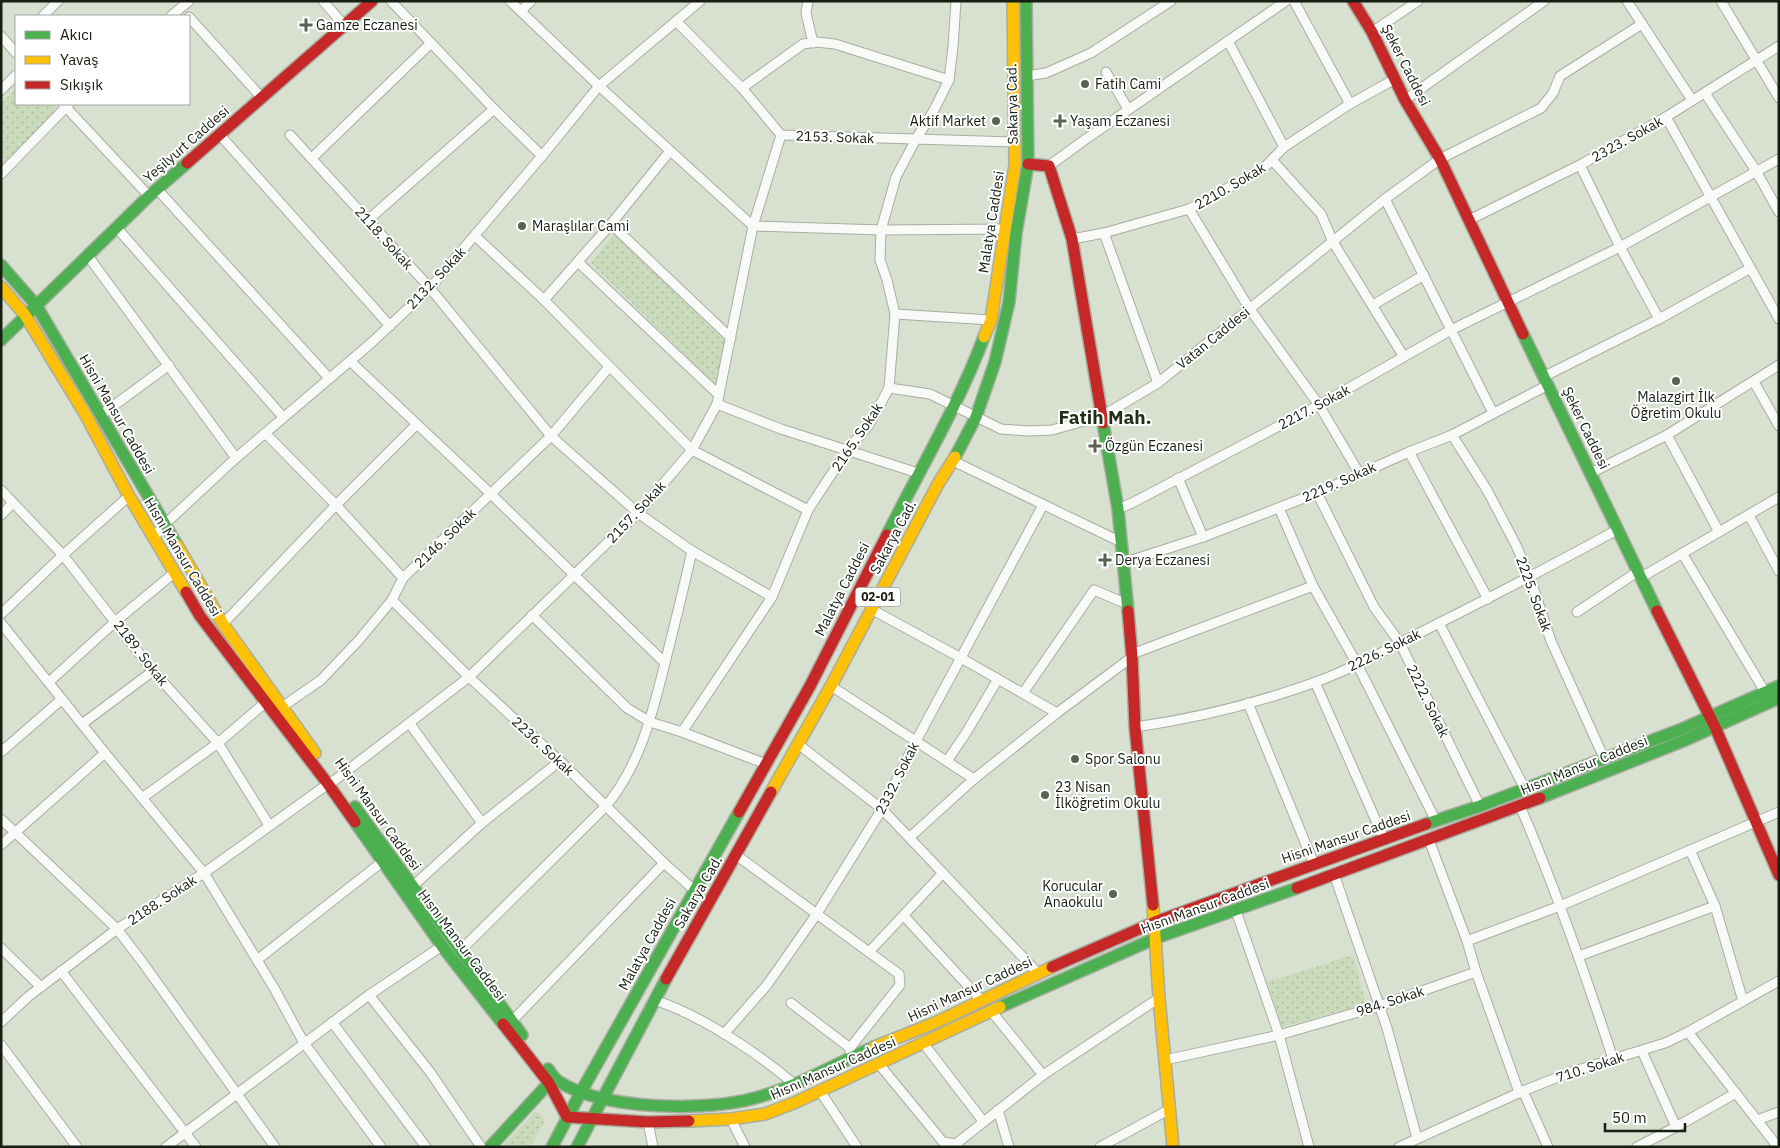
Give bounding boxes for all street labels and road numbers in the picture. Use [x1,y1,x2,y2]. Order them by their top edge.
street label: Şeker Caddesi [1378,21,1434,109]
street label: Sakarya Cad. [1002,63,1022,145]
street label: Yeşilyurt Caddesi [139,102,233,186]
street label: 2323. Sokak [1588,112,1666,166]
street label: 2153. Sokak [795,127,875,147]
street label: 2210. Sokak [1191,158,1269,214]
street label: Malatya Caddesi [974,170,1008,274]
street label: 2118. Sokak [351,203,417,274]
street label: 2132. Sokak [403,243,470,313]
street label: Vatan Caddesi [1172,303,1254,373]
street label: Hisni Mansur Caddesi [75,351,159,477]
street label: 2217. Sokak [1275,380,1354,433]
street label: Şeker Caddesi [1558,384,1614,472]
street label: 2165. Sokak [827,399,887,475]
street label: 2219. Sokak [1299,457,1379,506]
street label: 2157. Sokak [603,477,670,547]
street label: Hısnı Mansur Caddesi [140,494,226,620]
street label: Sakarya Cad. [866,497,920,577]
street label: 2146. Sokak [410,504,480,572]
street label: Malatya Caddesi [811,539,873,639]
street label: 2225. Sokak [1512,554,1556,635]
road number: 02-01 [856,588,900,606]
street label: 2189. Sokak [110,616,173,690]
street label: 2226. Sokak [1345,624,1424,675]
street label: 2222. Sokak [1403,662,1454,741]
street label: 2236. Sokak [508,713,578,780]
street label: Hısnı Mansur Caddesi [1518,731,1650,799]
street label: 2332. Sokak [871,738,923,817]
street label: Hisni Mansur Caddesi [331,754,425,874]
street label: Hisni Mansur Caddesi [1279,806,1413,868]
street label: Sakarya Cad. [670,852,726,932]
street label: 2188. Sokak [124,871,200,929]
street label: Hısnı Mansur Caddesi [1138,874,1272,938]
street label: Hısnı Mansur Caddesi [414,886,510,1004]
street label: Malatya Caddesi [614,895,680,993]
street label: Hisni Mansur Caddesi [905,952,1035,1026]
street label: 984. Sokak [1354,981,1427,1020]
street label: Hısnı Mansur Caddesi [767,1032,899,1104]
street label: 710. Sokak [1554,1047,1627,1086]

